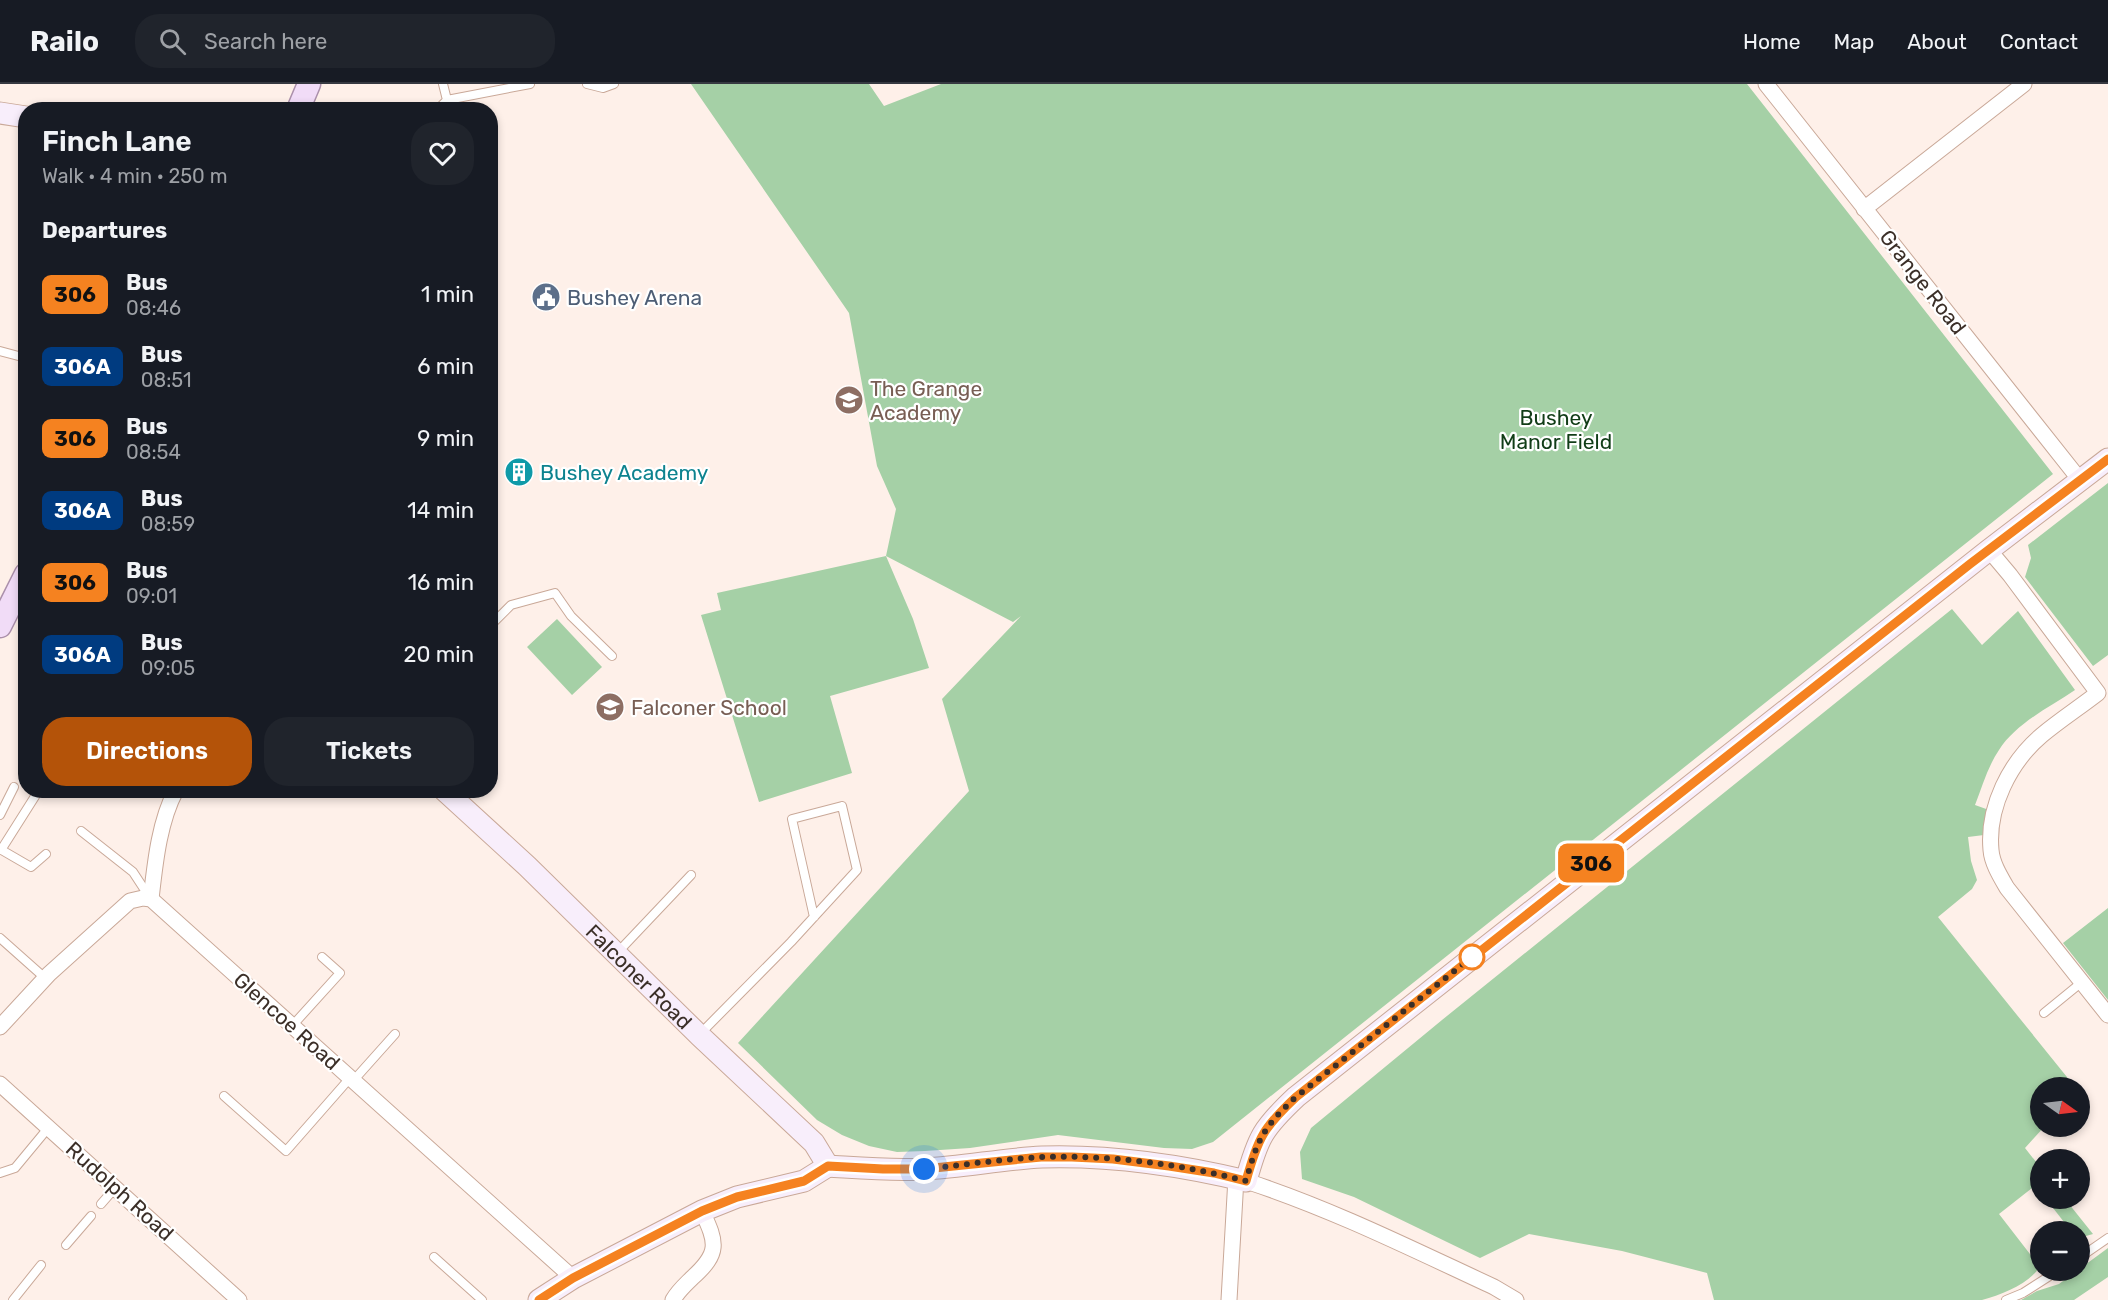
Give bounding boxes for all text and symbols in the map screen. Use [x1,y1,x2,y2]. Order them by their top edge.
search box [135,14,555,68]
text: Railo [30,25,99,58]
icon: search [156,25,189,58]
text: Search here [204,28,327,55]
text: Home [1743,29,1800,54]
text: Map [1833,29,1874,54]
text: About [1907,29,1967,54]
text: Contact [2000,29,2078,54]
button: heart [411,122,474,185]
text: Finch Lane [42,125,192,158]
text: Walk · 4 min · 250 m [42,164,227,188]
text: Departures [42,217,167,244]
street label: Grange Road [1874,225,1972,339]
text: Bus [126,269,168,296]
text: 1 min [421,281,474,308]
public building icon: Bushey Arena [530,281,562,313]
text: 306 [54,282,96,307]
place label: Bushey Arena [567,285,702,310]
text: 08:46 [126,296,181,320]
text: Bus [141,341,183,368]
text: 6 min [417,353,474,380]
text: 306A [54,354,111,379]
text: 08:51 [141,368,192,392]
place label: The Grange Academy [870,376,982,425]
school or university icon: The Grange Academy [833,384,865,416]
park label: Bushey Manor Field [1500,405,1612,454]
text: Bus [126,413,168,440]
text: 9 min [417,425,474,452]
text: 306 [54,426,96,451]
text: 08:54 [126,440,181,464]
building icon: Bushey Academy [503,456,535,488]
place label: Bushey Academy [540,460,709,485]
text: Bus [141,485,183,512]
text: 14 min [407,497,474,524]
text: 306A [54,498,111,523]
text: 08:59 [141,512,195,536]
text: Bus [126,557,168,584]
text: 16 min [408,569,474,596]
text: 306 [54,570,96,595]
text: 09:01 [126,584,177,608]
text: Bus [141,629,183,656]
text: 20 min [404,641,474,668]
text: 306A [54,642,111,667]
text: 09:05 [141,656,195,680]
school or university icon: Falconer School [594,691,626,723]
place label: Falconer School [631,695,787,720]
button: Directions [42,717,252,786]
button: Tickets [264,717,474,786]
line badge: 306 [1556,844,1626,882]
text: 306 [1570,851,1612,876]
street label: Falconer Road [581,919,698,1034]
unlabelled marker [1459,944,1485,970]
street label: Glencoe Road [229,967,345,1075]
north arrow [2030,1077,2090,1137]
map controls [2030,1077,2090,1281]
street label: Rudolph Road [61,1136,179,1246]
button: + [2030,1149,2090,1209]
your location [909,1154,939,1184]
button: − [2030,1221,2090,1281]

